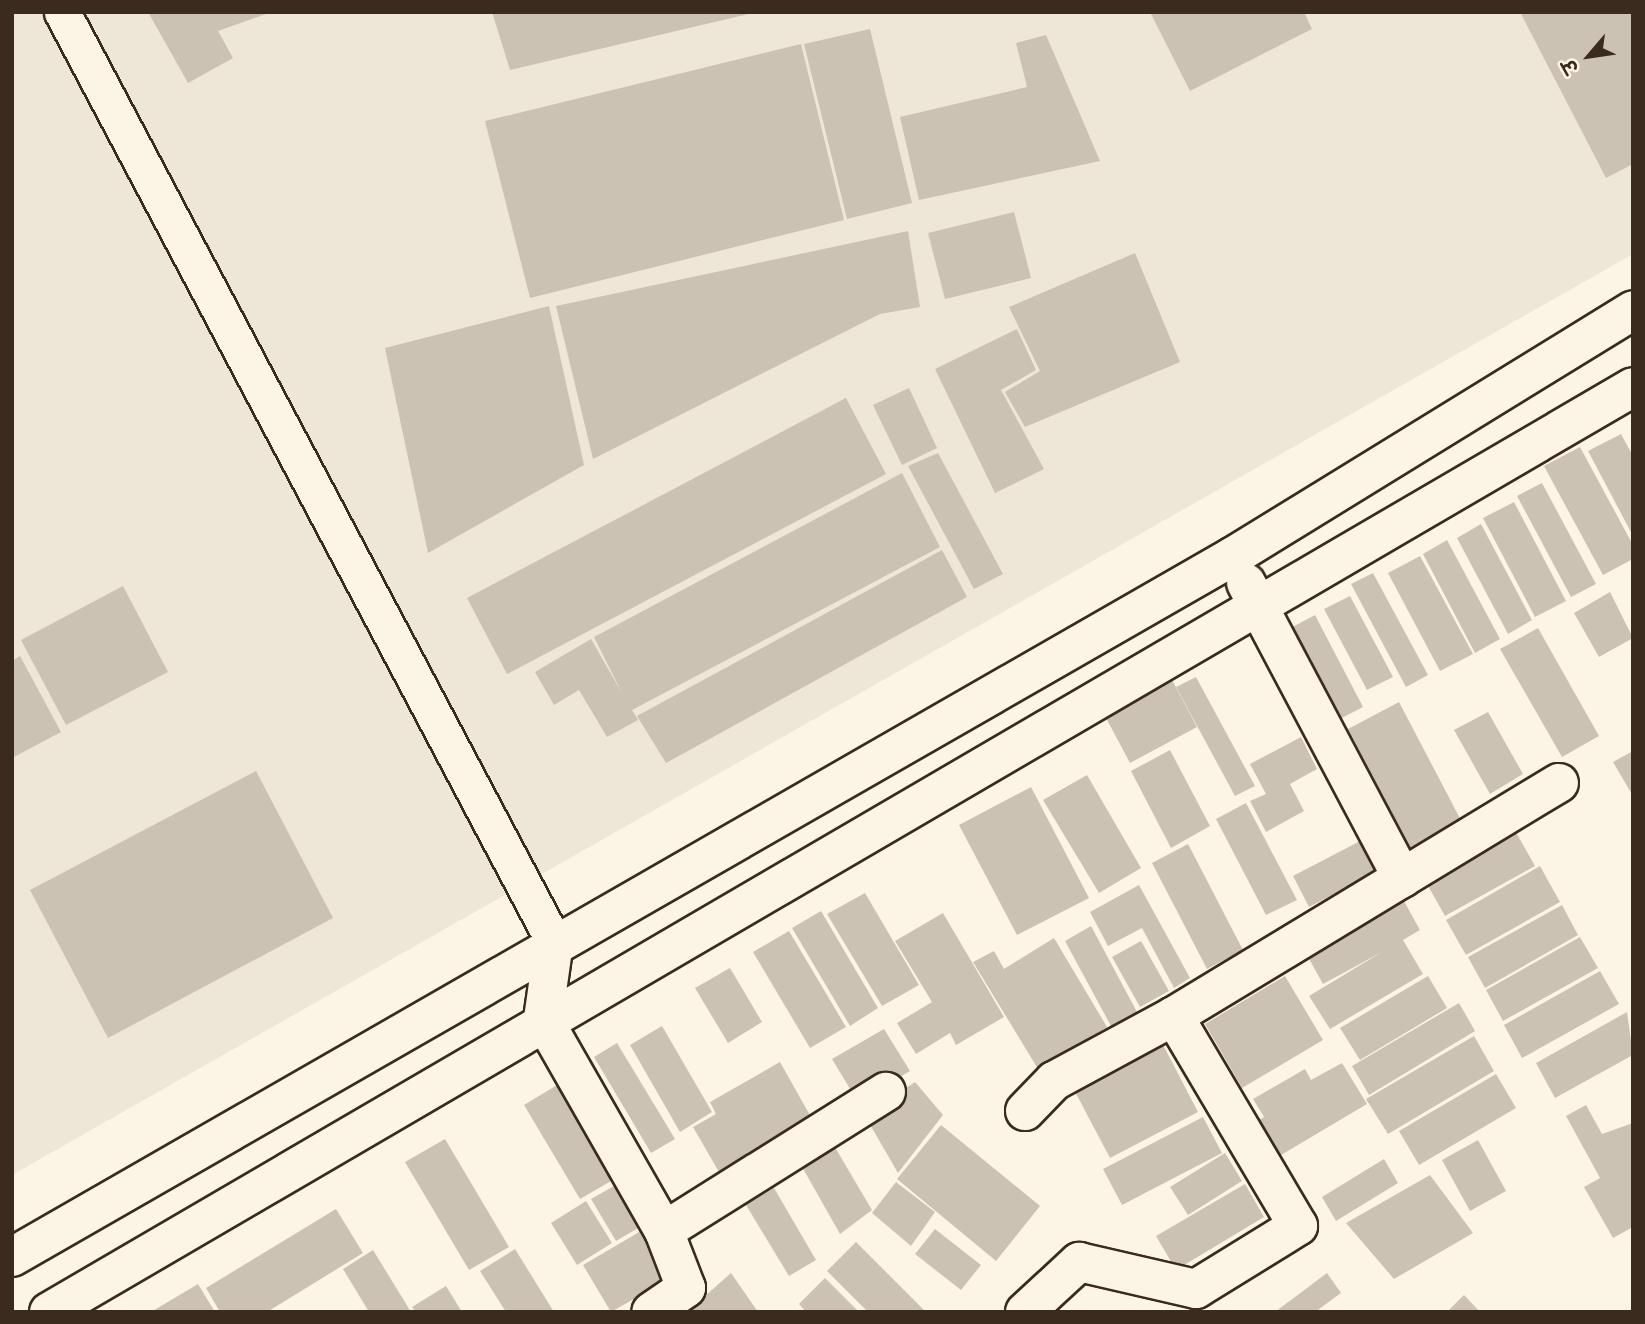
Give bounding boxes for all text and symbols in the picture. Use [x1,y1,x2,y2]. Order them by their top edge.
north arrow [1554,21,1624,91]
text: उ [1553,53,1588,80]

